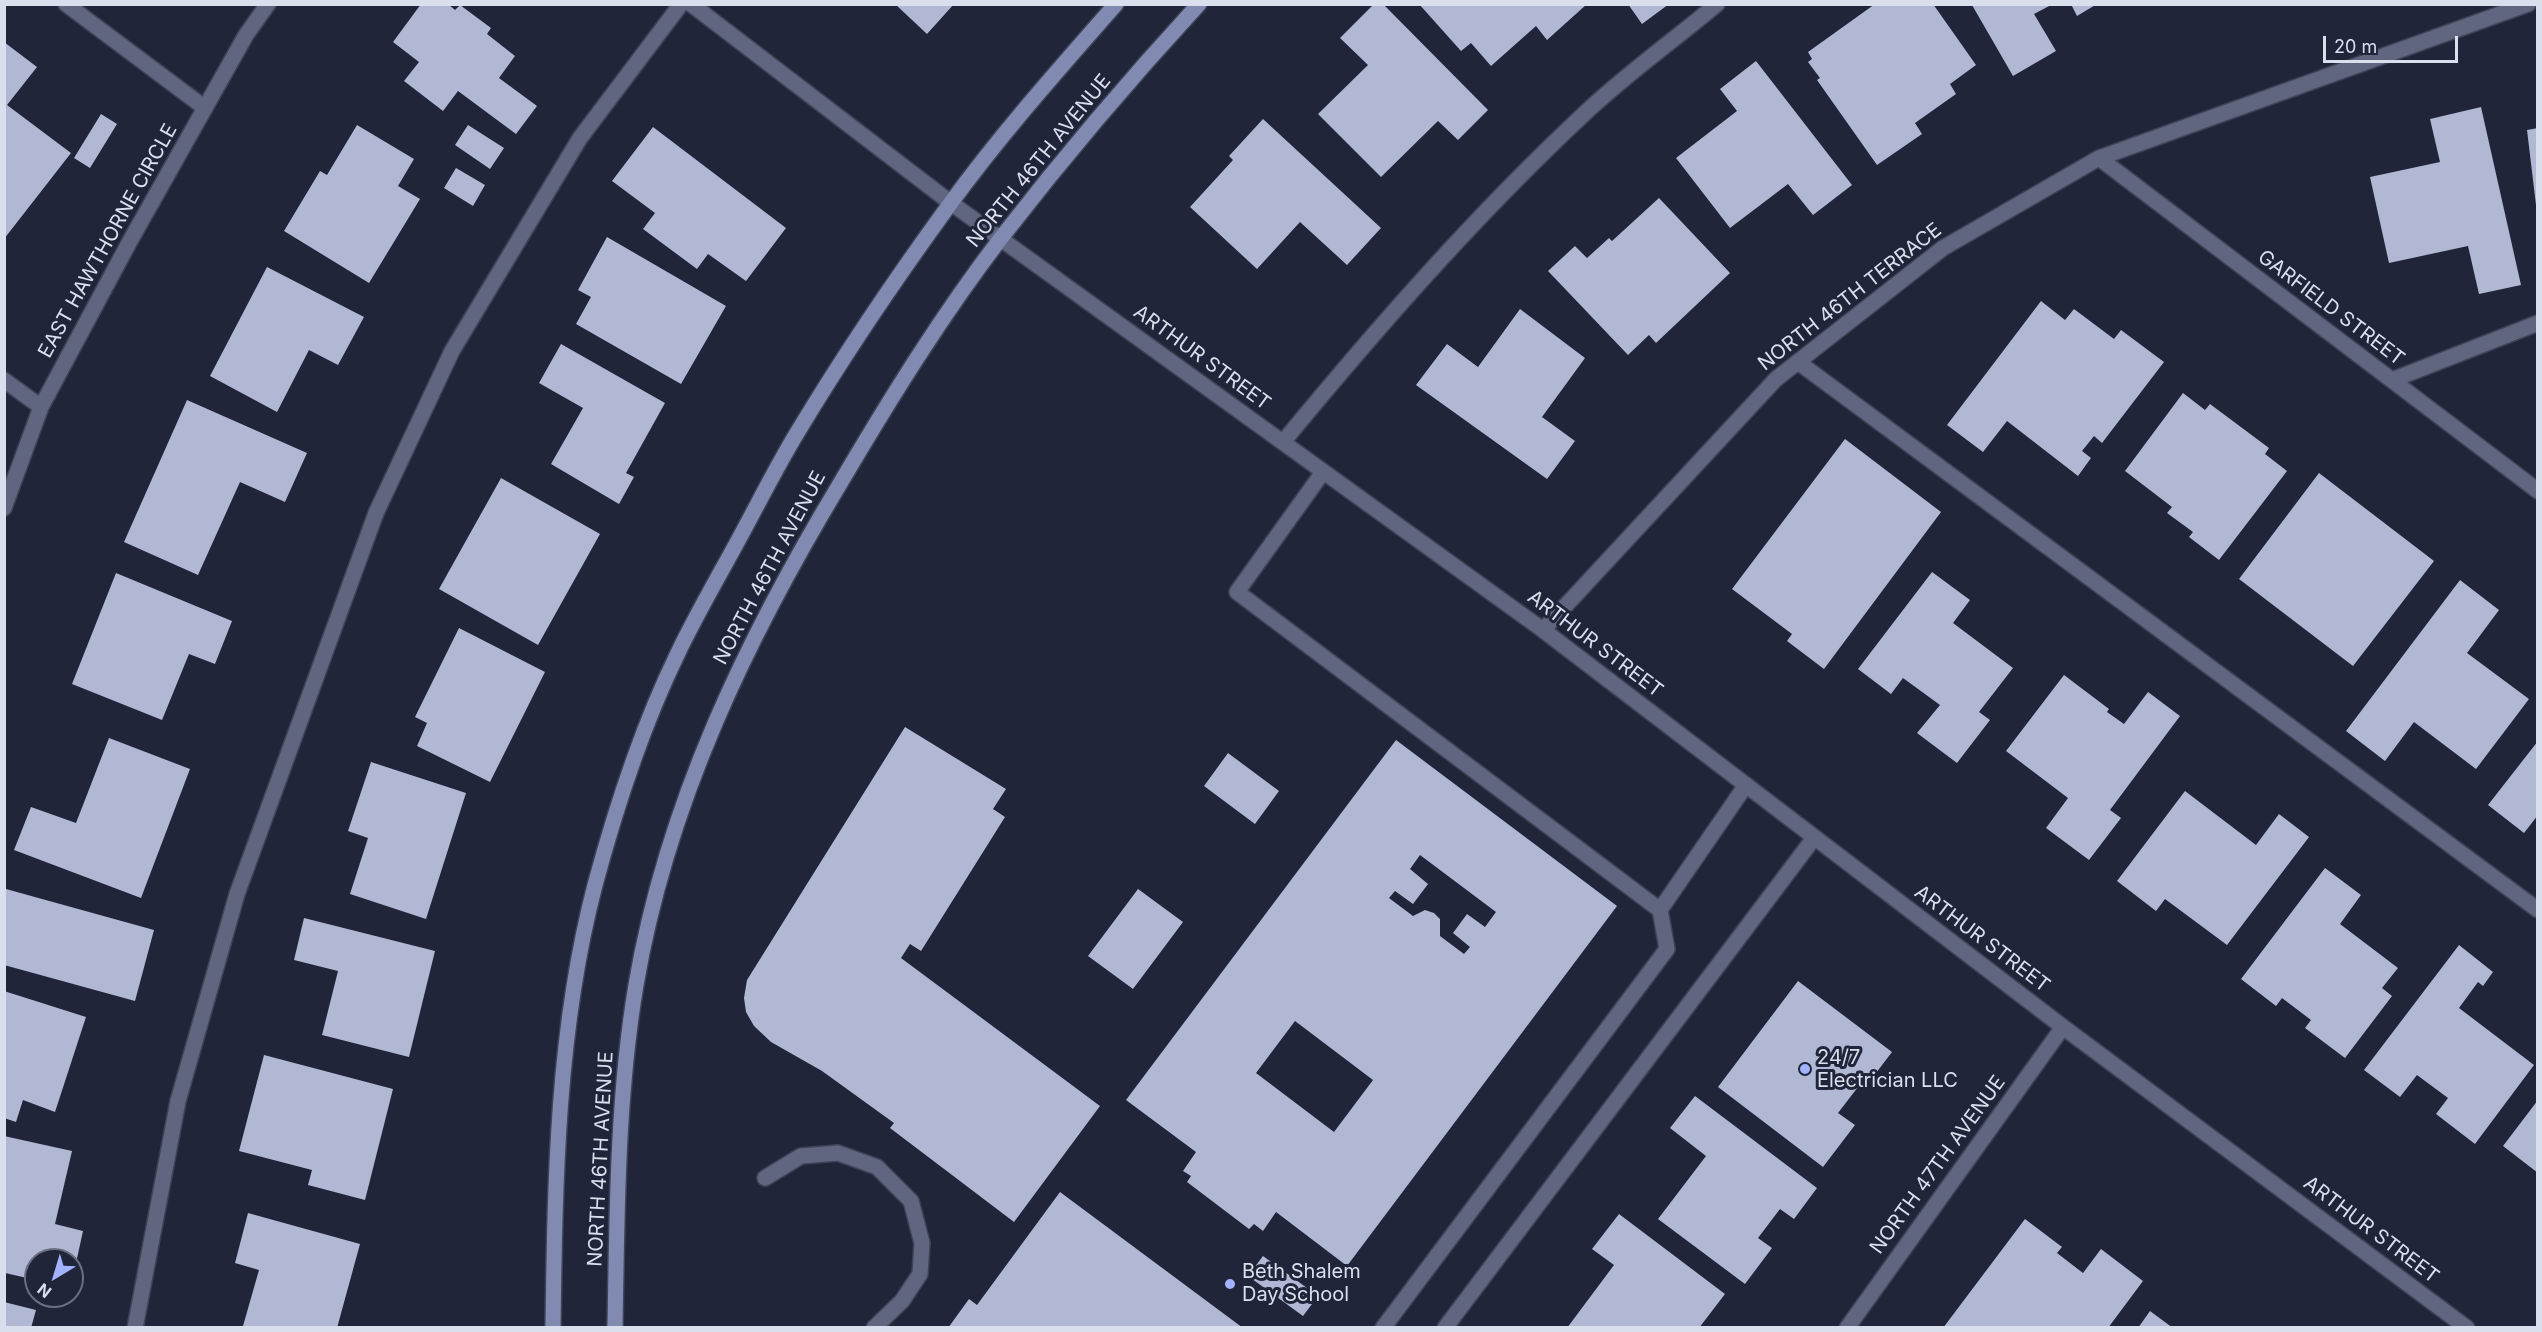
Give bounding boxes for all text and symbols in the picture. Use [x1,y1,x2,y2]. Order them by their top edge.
scale bar [2326,24,2461,62]
text: 20 m [2334,36,2377,57]
street label: NORTH 46TH AVENUE [962,70,1116,252]
street label: EAST HAWTHORNE CIRCLE [34,120,182,362]
street label: NORTH 46TH TERRACE [1754,218,1946,376]
street label: GARFIELD STREET [2253,245,2409,371]
street label: ARTHUR STREET [1129,300,1275,416]
street label: NORTH 46TH AVENUE [709,467,831,669]
street label: ARTHUR STREET [1523,585,1667,703]
street label: ARTHUR STREET [1910,880,2054,998]
place label: 24/7 Electrician LLC [1817,1046,1958,1093]
street label: NORTH 46TH AVENUE [583,1051,619,1267]
marker: 24/7 Electrician LLC [1798,1062,1812,1076]
street label: NORTH 47TH AVENUE [1865,1071,2011,1259]
street label: ARTHUR STREET [2299,1171,2443,1289]
north arrow [24,1248,84,1308]
place label: Beth Shalem Day School [1242,1260,1361,1307]
marker: Beth Shalem Day School [1223,1277,1237,1291]
text: N [33,1279,55,1302]

